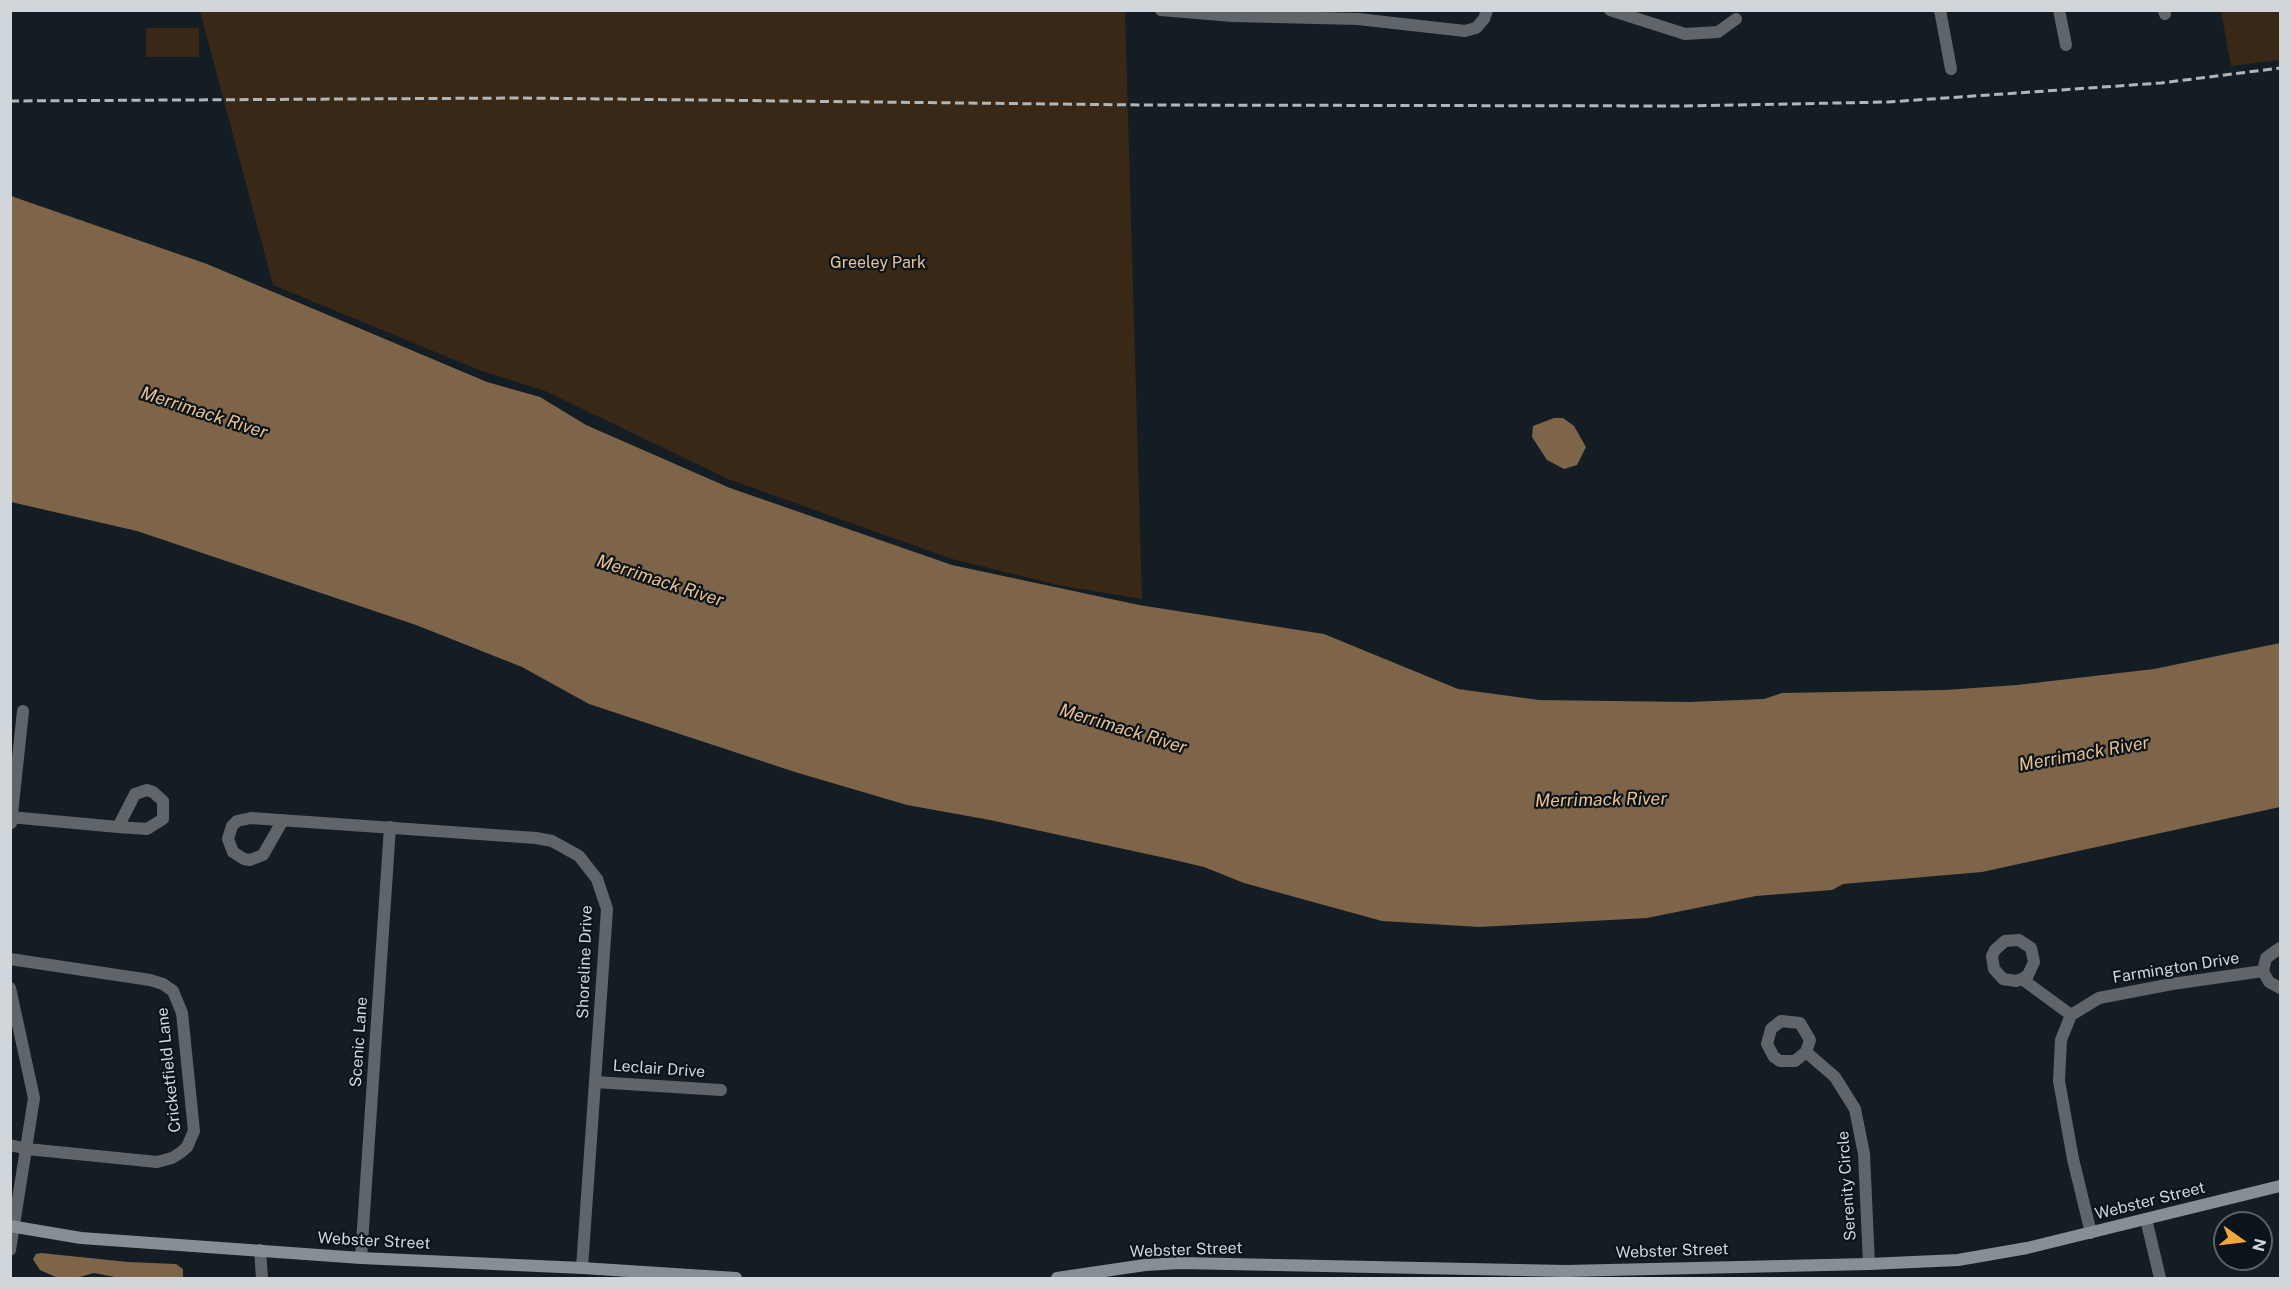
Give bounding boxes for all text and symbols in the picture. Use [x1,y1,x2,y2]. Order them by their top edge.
park label: Greeley Park [830,253,926,273]
water label: Merrimack River [138,382,270,444]
water label: Merrimack River [594,550,726,612]
water label: Merrimack River [1057,699,1189,759]
water label: Merrimack River [2017,732,2151,776]
water label: Merrimack River [1535,788,1667,812]
street label: Shoreline Drive [573,905,597,1019]
street label: Farmington Drive [2111,949,2241,987]
street label: Scenic Lane [346,996,372,1088]
street label: Cricketfield Lane [153,1006,185,1134]
street label: Leclair Drive [612,1056,706,1082]
street label: Serenity Circle [1834,1130,1860,1242]
street label: Webster Street [2093,1178,2207,1224]
north arrow [2213,1211,2273,1271]
street label: Webster Street [317,1228,431,1254]
text: N [2248,1237,2270,1253]
street label: Webster Street [1129,1238,1243,1262]
street label: Webster Street [1615,1239,1729,1263]

